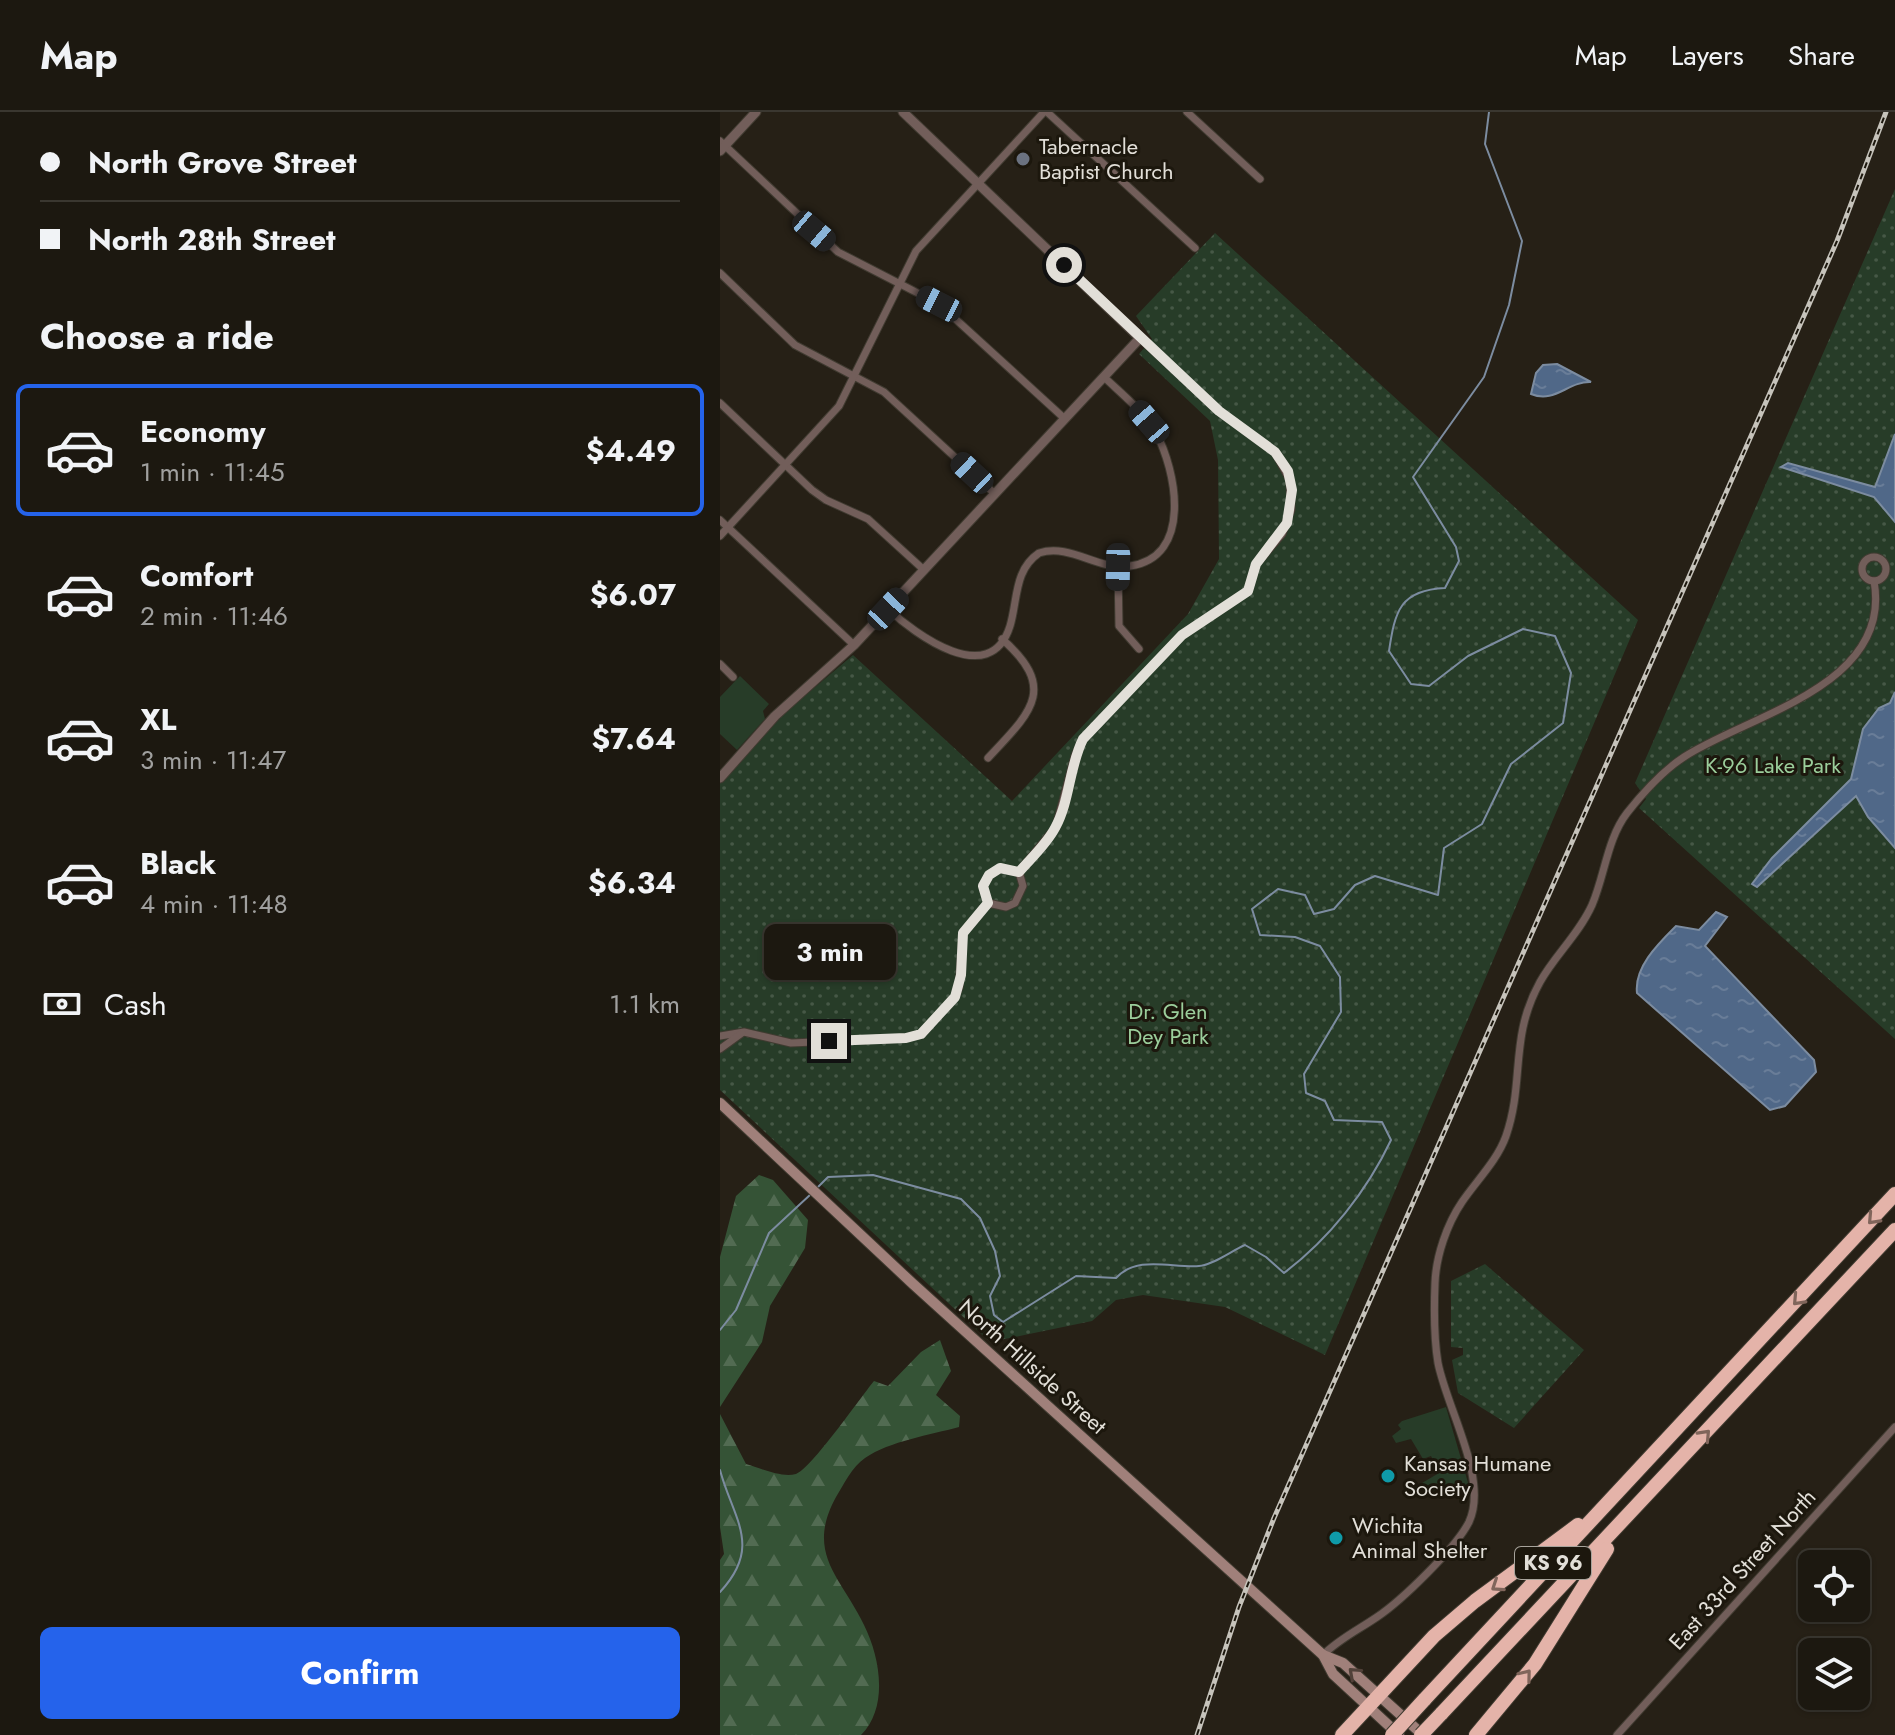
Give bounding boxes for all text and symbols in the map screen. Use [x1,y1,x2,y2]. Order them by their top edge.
text: Map [40,28,118,83]
text: Map [1575,35,1627,76]
text: Layers [1671,35,1744,76]
text: Share [1788,35,1855,76]
place label: Tabernacle Baptist Church [1039,130,1174,187]
text: North Grove Street [88,141,357,184]
marker: Tabernacle Baptist Church [1014,150,1032,168]
car [788,206,840,256]
text: North 28th Street [88,218,336,261]
route start [1046,247,1082,283]
car [912,282,966,326]
text: Choose a ride [40,310,274,362]
car [1124,396,1174,448]
text: Economy [140,410,266,453]
icon: car [44,414,116,486]
text: $4.49 [586,429,676,472]
car [946,448,998,498]
text: 1 min · 11:45 [140,453,285,491]
car [1106,543,1130,591]
text: Comfort [140,554,253,597]
icon: car [44,558,116,630]
text: $6.07 [590,573,676,616]
car [863,583,913,635]
text: 2 min · 11:46 [140,597,288,635]
text: XL [140,698,176,741]
icon: car [44,702,116,774]
text: $7.64 [592,717,676,760]
text: 3 min · 11:47 [140,741,286,779]
park label: K-96 Lake Park [1705,749,1841,781]
text: Black [140,842,216,885]
icon: car [44,846,116,918]
text: $6.34 [588,861,676,904]
text: 4 min · 11:48 [140,885,288,923]
callout: 3 min [763,925,895,981]
text: 3 min [796,933,864,971]
icon: cash [40,982,84,1026]
text: Cash [104,983,167,1026]
text: 1.1 km [609,985,680,1023]
park label: Dr. Glen Dey Park [1127,995,1209,1052]
route end [811,1023,847,1059]
one-way arrow [1868,1209,1882,1224]
street label: North Hillside Street [952,1291,1115,1442]
one-way arrow [1793,1291,1807,1306]
one-way arrow [1695,1429,1709,1444]
place label: Kansas Humane Society [1404,1447,1551,1504]
marker: Kansas Humane Society [1379,1467,1397,1485]
street label: East 33rd Street North [1661,1482,1823,1656]
place label: Wichita Animal Shelter [1352,1509,1488,1566]
marker: Wichita Animal Shelter [1327,1529,1345,1547]
road number: KS 96 [1515,1547,1591,1579]
map controls [1798,1550,1870,1710]
button: locate [1798,1550,1870,1622]
one-way arrow [1491,1576,1506,1591]
button: Confirm [40,1627,680,1719]
button: layers [1798,1638,1870,1710]
one-way arrow [1349,1668,1364,1682]
one-way arrow [1516,1670,1531,1684]

